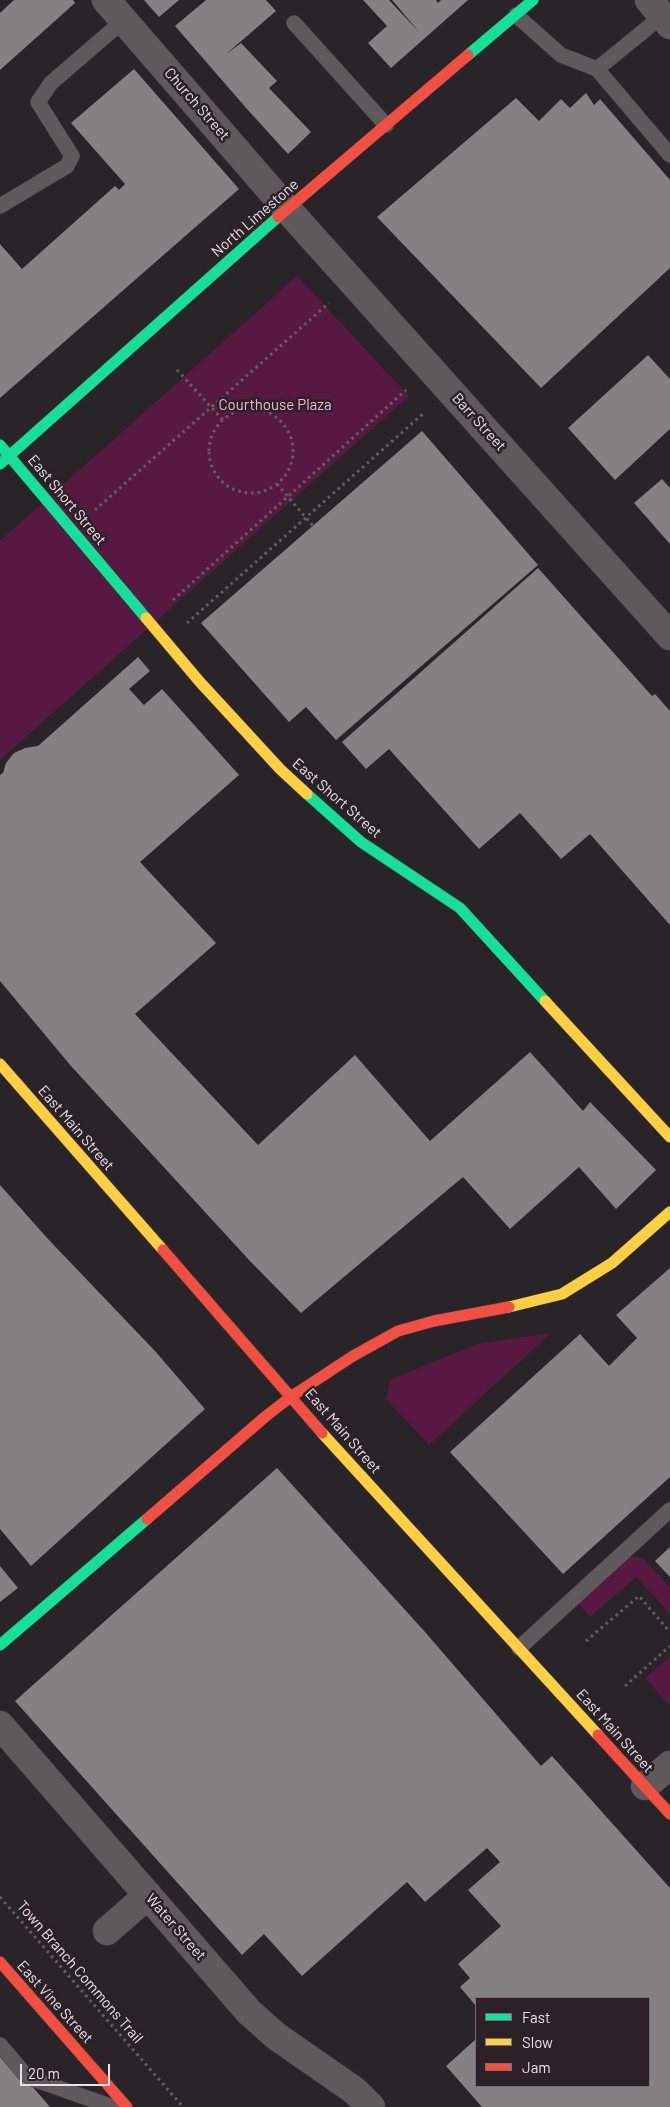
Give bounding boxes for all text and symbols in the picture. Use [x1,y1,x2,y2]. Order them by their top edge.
street label: Church Street [161,64,233,144]
street label: North Limestone [208,175,302,261]
street label: Barr Street [448,389,510,455]
park label: Courthouse Plaza [218,396,332,414]
street label: East Short Street [24,451,110,549]
street label: East Short Street [289,754,385,842]
street label: East Main Street [34,1082,118,1174]
street label: East Main Street [301,1385,385,1477]
street label: East Main Street [573,1685,657,1777]
street label: Water Street [142,1890,210,1964]
street label: Town Branch Commons Trail [13,1897,147,2047]
street label: East Vine Street [13,1957,97,2047]
legend [475,1997,650,2087]
text: Fast [522,2008,550,2026]
text: Slow [522,2033,553,2051]
scale bar [22,2054,112,2086]
text: Jam [522,2058,551,2076]
text: 20 m [28,2064,60,2082]

